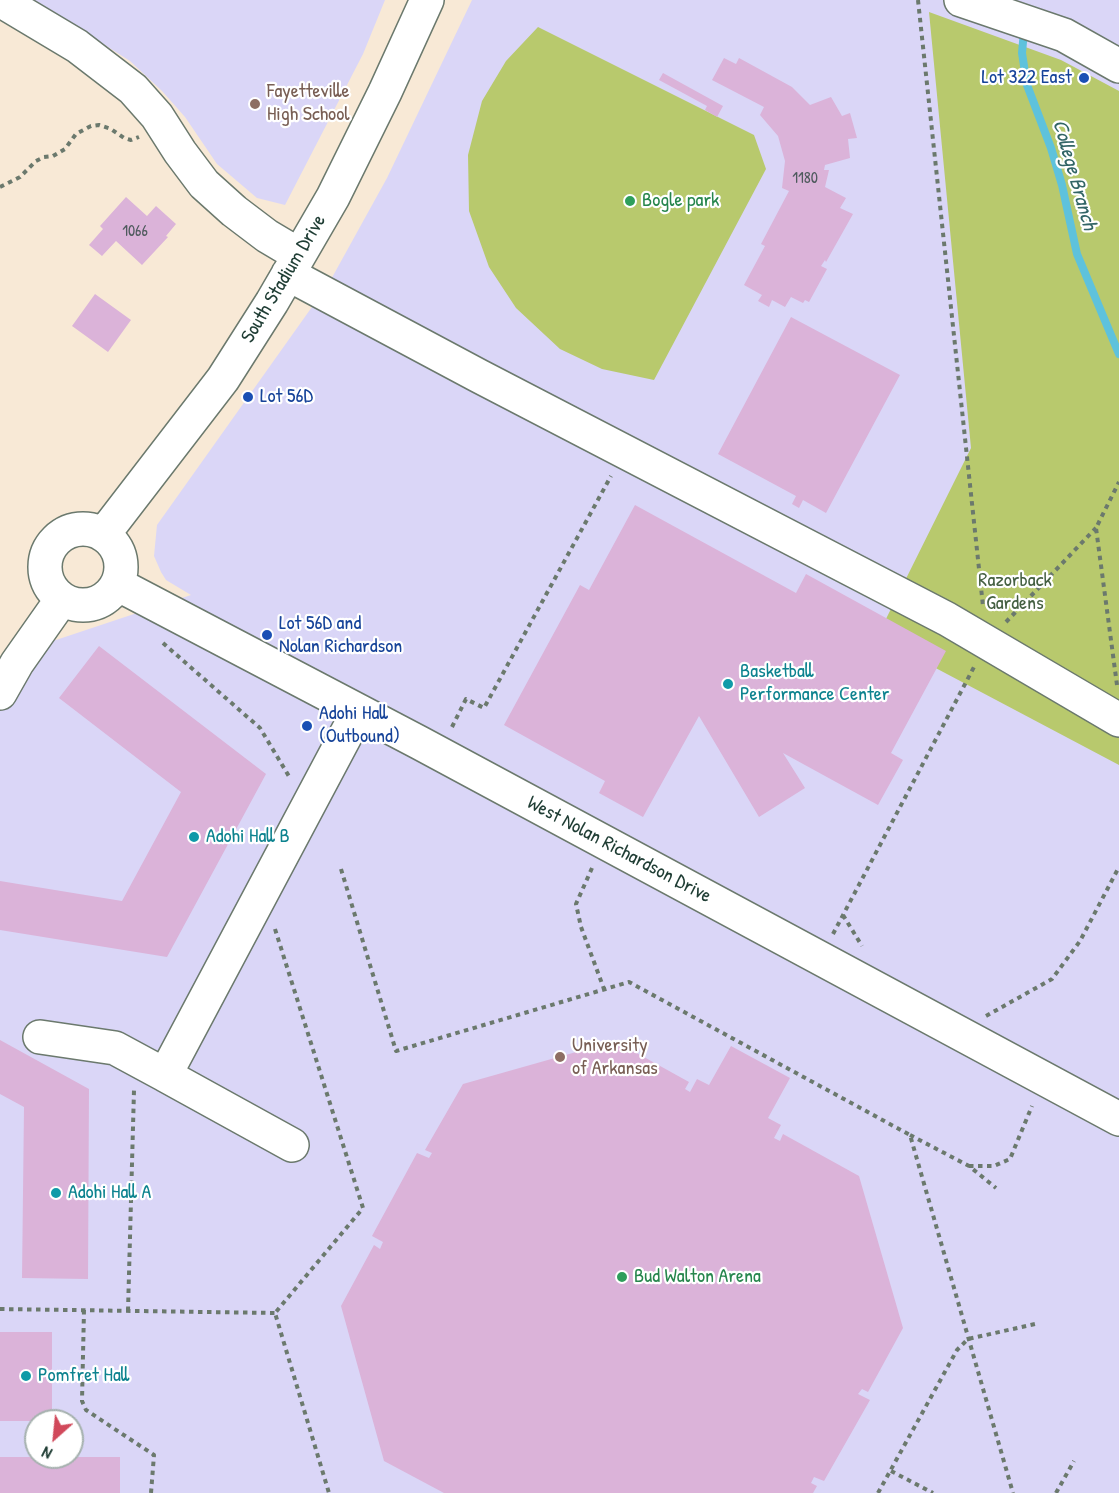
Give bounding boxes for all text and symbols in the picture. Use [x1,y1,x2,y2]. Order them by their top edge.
place label: Lot 322 East [981,66,1072,90]
marker: Lot 322 East [1077,71,1091,85]
place label: Fayetteville High School [267,80,350,127]
marker: Fayetteville High School [248,97,262,111]
water label: College Branch [1046,117,1102,233]
house number: 1180 [792,169,818,189]
place label: Bogle park [642,189,719,213]
marker: Bogle park [623,194,637,208]
street label: South Stadium Drive [236,211,332,347]
house number: 1066 [122,222,148,242]
place label: Lot 56D [260,385,313,409]
marker: Lot 56D [241,390,255,404]
park label: Razorback Gardens [978,569,1052,616]
place label: Lot 56D and Nolan Richardson [279,612,402,659]
marker: Lot 56D and Nolan Richardson [260,628,274,642]
place label: Basketball Performance Center [740,660,890,707]
marker: Basketball Performance Center [721,677,735,691]
place label: Adohi Hall (Outbound) [319,702,400,749]
marker: Adohi Hall (Outbound) [300,719,314,733]
street label: West Nolan Richardson Drive [523,791,715,909]
place label: Adohi Hall B [206,825,290,849]
marker: Adohi Hall B [187,830,201,844]
place label: University of Arkansas [572,1034,658,1081]
marker: University of Arkansas [553,1050,567,1064]
place label: Adohi Hall A [68,1181,151,1205]
marker: Adohi Hall A [49,1186,63,1200]
place label: Bud Walton Arena [634,1265,761,1289]
marker: Bud Walton Arena [615,1270,629,1284]
place label: Pomfret Hall [38,1364,129,1388]
marker: Pomfret Hall [19,1369,33,1383]
north arrow [24,1409,84,1469]
text: N [38,1442,56,1465]

